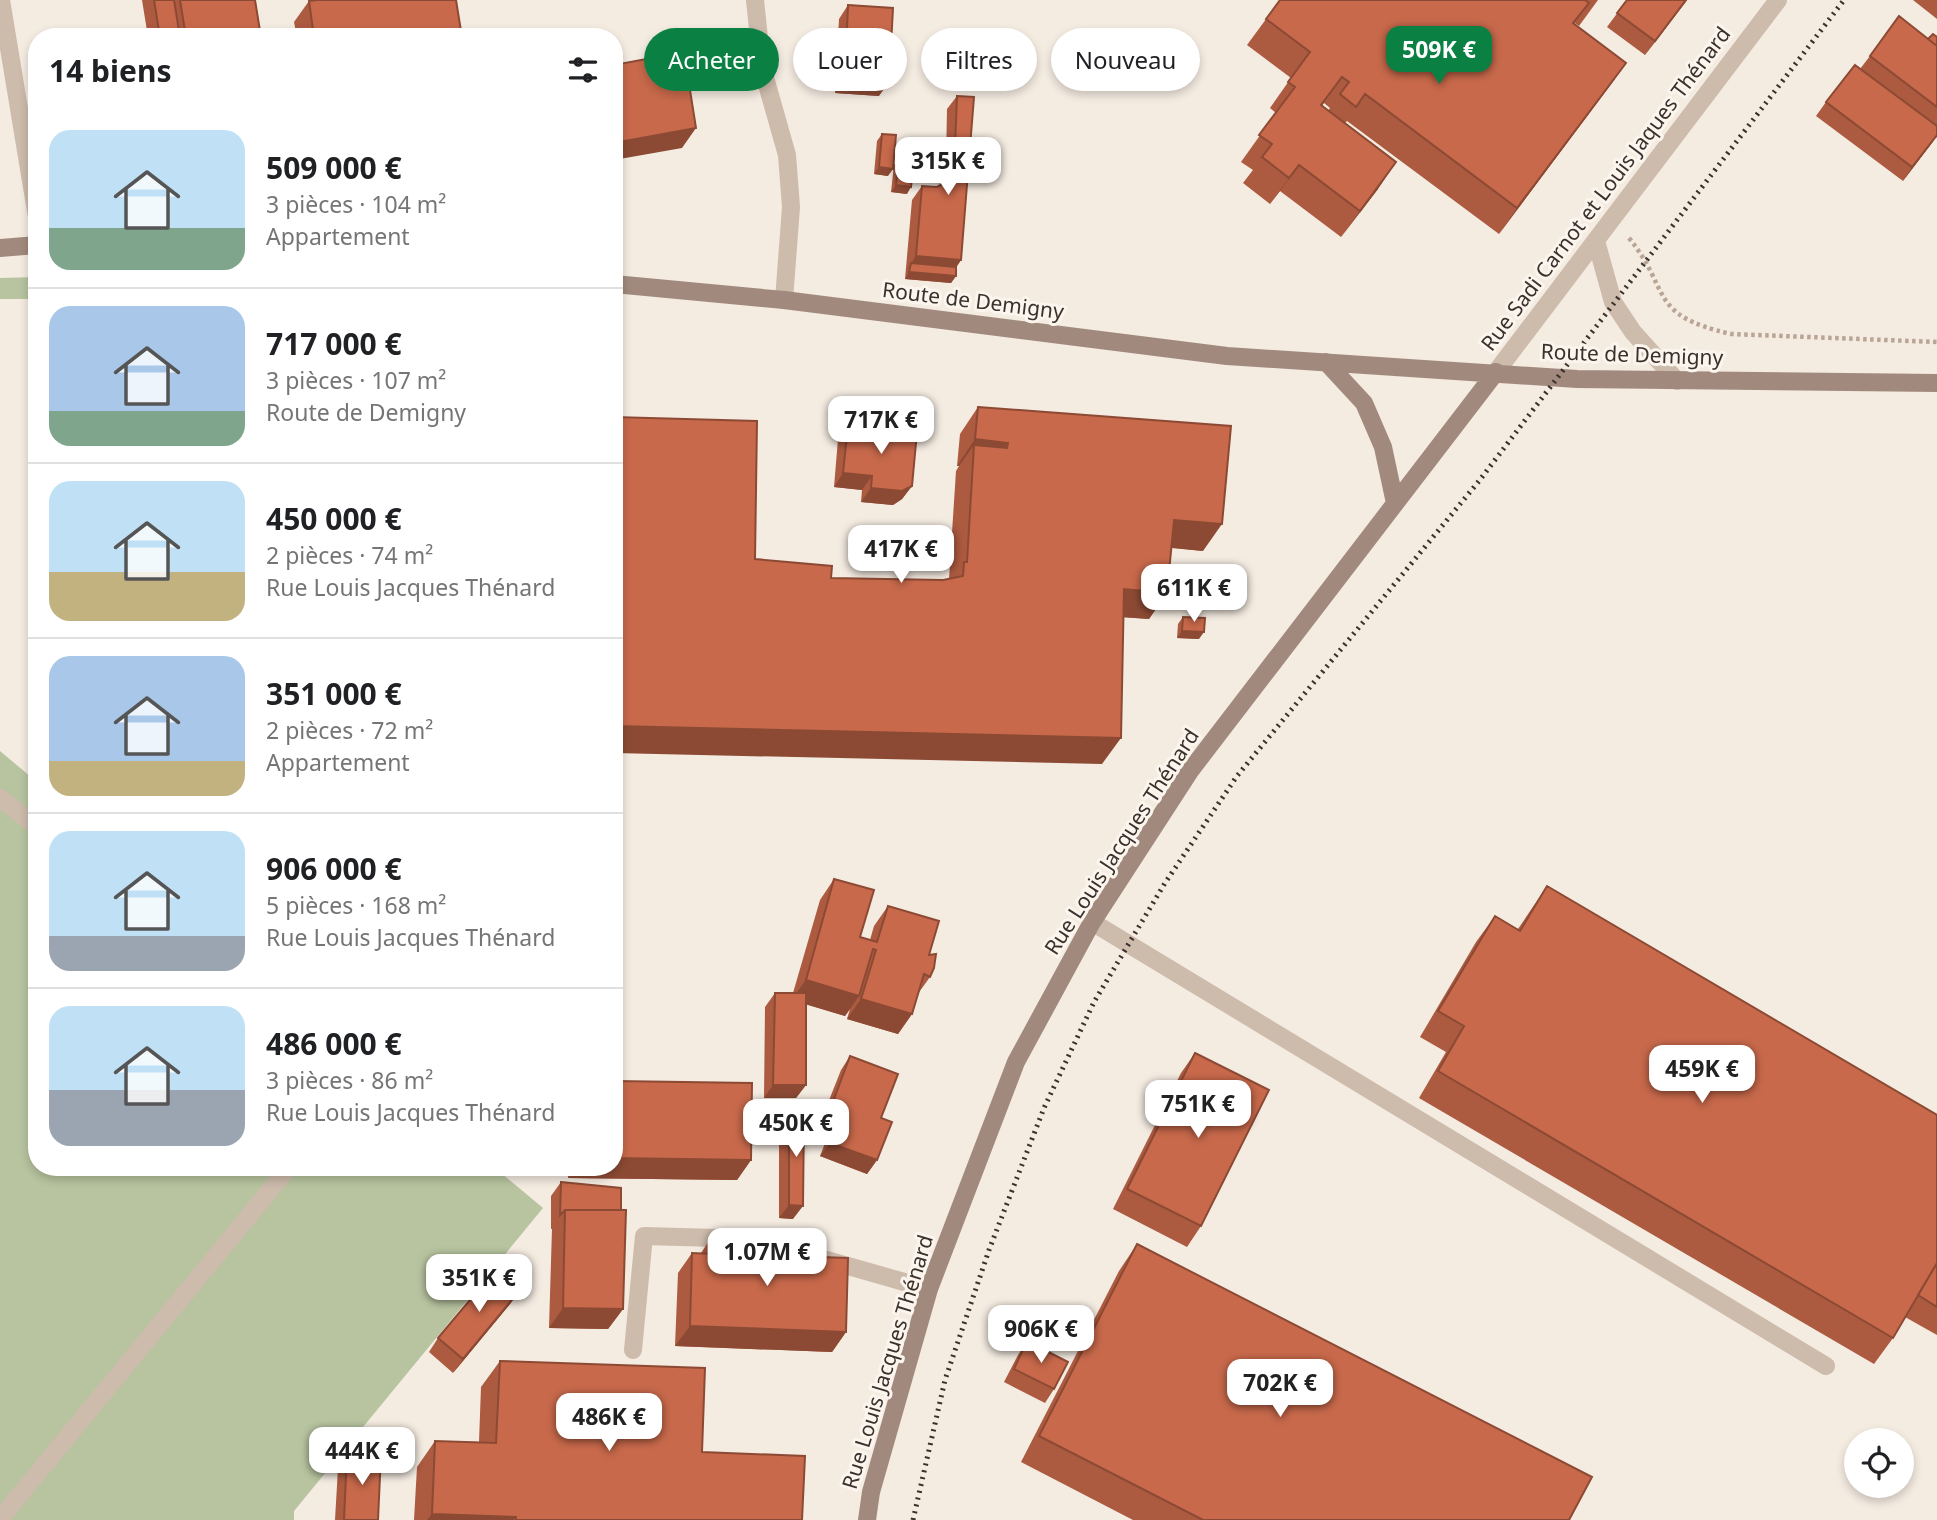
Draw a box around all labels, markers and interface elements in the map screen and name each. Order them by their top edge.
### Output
street label: Rue Sadi Carnot et Louis Jaques Thénard [1474,21,1736,356]
pin: 509K € [1382,27,1496,86]
chip: Acheter [644,28,779,91]
chip: Louer [793,28,907,91]
chip: Filtres [921,28,1037,91]
chip: Nouveau [1051,28,1200,91]
text: 509K € [1402,33,1476,65]
text: 14 biens [49,50,172,91]
icon: filters [564,51,602,89]
pin: 315K € [891,138,1005,197]
text: 315K € [911,144,985,176]
text: 509 000 € [266,147,402,188]
icon: home [105,158,189,242]
text: 3 pièces · 104 m² [266,188,446,220]
text: Appartement [266,220,410,252]
street label: Route de Demigny [881,275,1066,325]
text: 717 000 € [266,323,402,364]
icon: home [105,334,189,418]
street label: Route de Demigny [1540,337,1724,371]
text: 3 pièces · 107 m² [266,364,446,396]
text: Route de Demigny [266,396,466,428]
pin: 717K € [824,396,938,456]
text: 717K € [844,403,918,435]
text: 450 000 € [266,498,402,539]
icon: home [105,509,189,593]
pin: 417K € [844,526,958,585]
text: 417K € [864,532,938,564]
text: 2 pièces · 74 m² [266,539,433,571]
pin: 611K € [1137,564,1251,624]
text: Rue Louis Jacques Thénard [266,571,555,603]
text: 611K € [1157,571,1231,603]
text: 351 000 € [266,673,402,714]
icon: home [105,684,189,768]
text: 2 pièces · 72 m² [266,714,433,746]
street label: Rue Louis Jacques Thénard [1037,723,1205,960]
text: Appartement [266,746,410,778]
text: 906 000 € [266,848,402,889]
icon: home [105,859,189,943]
text: 5 pièces · 168 m² [266,889,446,921]
text: Rue Louis Jacques Thénard [266,921,555,953]
text: 486 000 € [266,1023,402,1064]
icon: home [105,1034,189,1118]
pin: 459K € [1645,1046,1759,1105]
text: 459K € [1665,1052,1739,1084]
text: 3 pièces · 86 m² [266,1064,433,1096]
pin: 751K € [1141,1080,1255,1140]
text: 751K € [1161,1087,1235,1119]
text: Rue Louis Jacques Thénard [266,1096,555,1128]
pin: 450K € [739,1100,853,1159]
text: 450K € [759,1106,833,1138]
pin: 1.07M € [702,1228,832,1288]
street label: Rue Louis Jacques Thénard [835,1231,939,1492]
text: 1.07M € [724,1235,810,1267]
pin: 351K € [422,1254,536,1314]
text: 351K € [442,1261,516,1293]
pin: 906K € [984,1306,1098,1365]
text: 906K € [1004,1312,1078,1344]
pin: 702K € [1223,1360,1337,1419]
text: 702K € [1243,1366,1317,1398]
pin: 486K € [552,1394,666,1453]
text: 486K € [572,1400,646,1432]
pin: 444K € [305,1428,419,1487]
map controls [1844,1428,1914,1498]
button: locate [1844,1428,1914,1498]
text: 444K € [325,1434,399,1466]

